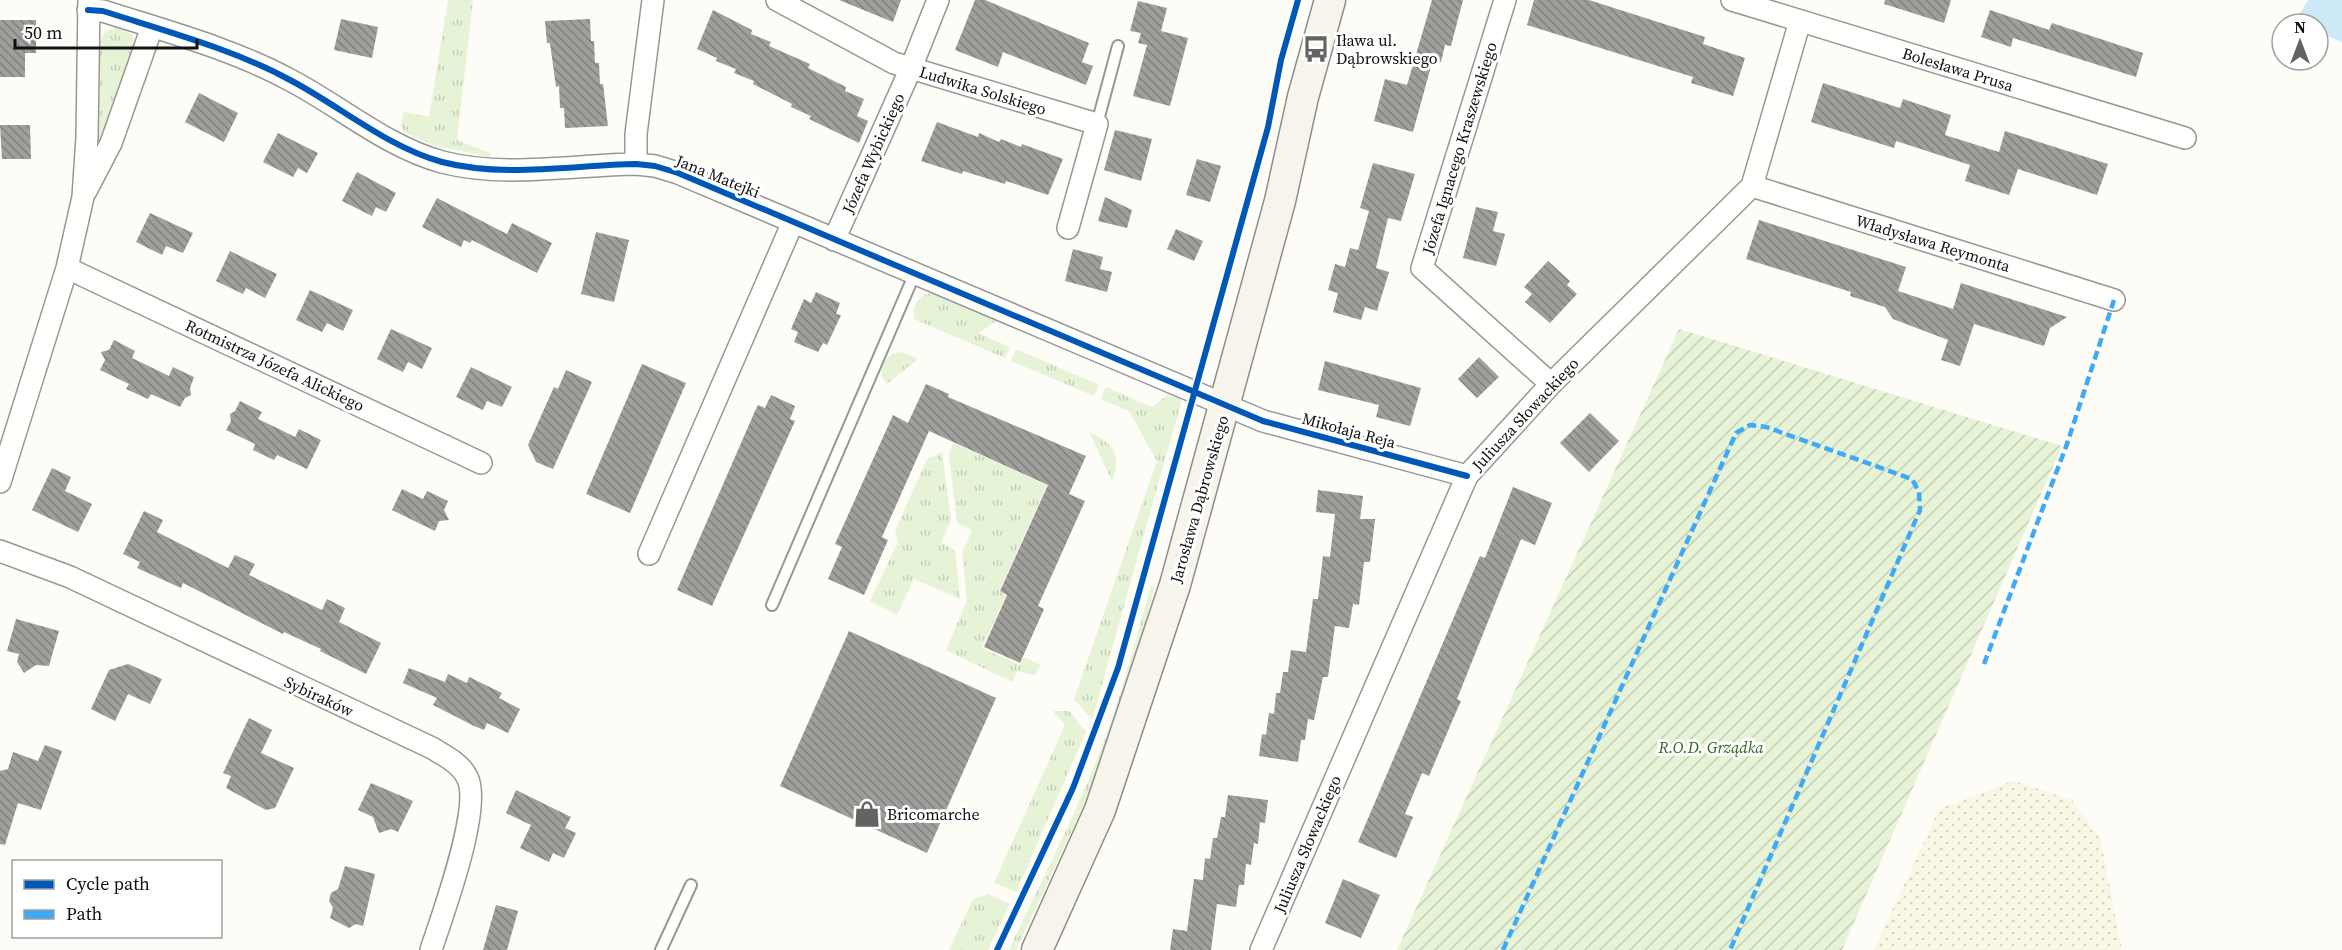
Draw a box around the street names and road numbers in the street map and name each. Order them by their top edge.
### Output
street label: Józefa Ignacego Kraszewskiego [1416,39,1502,258]
street label: Bolesława Prusa [1900,42,2017,97]
street label: Ludwika Solskiego [917,60,1049,120]
street label: Józefa Wybickiego [836,89,910,218]
street label: Jana Matejki [672,149,763,203]
street label: Władysława Reymonta [1853,209,2014,277]
street label: Rotmistrza Józefa Alickiego [182,314,368,416]
street label: Juliusza Słowackiego [1466,352,1584,476]
street label: Mikołaja Reja [1300,407,1399,453]
street label: Jarosława Dąbrowskiego [1164,412,1234,586]
street label: Sybiraków [281,670,358,722]
street label: Juliusza Słowackiego [1268,772,1346,917]

